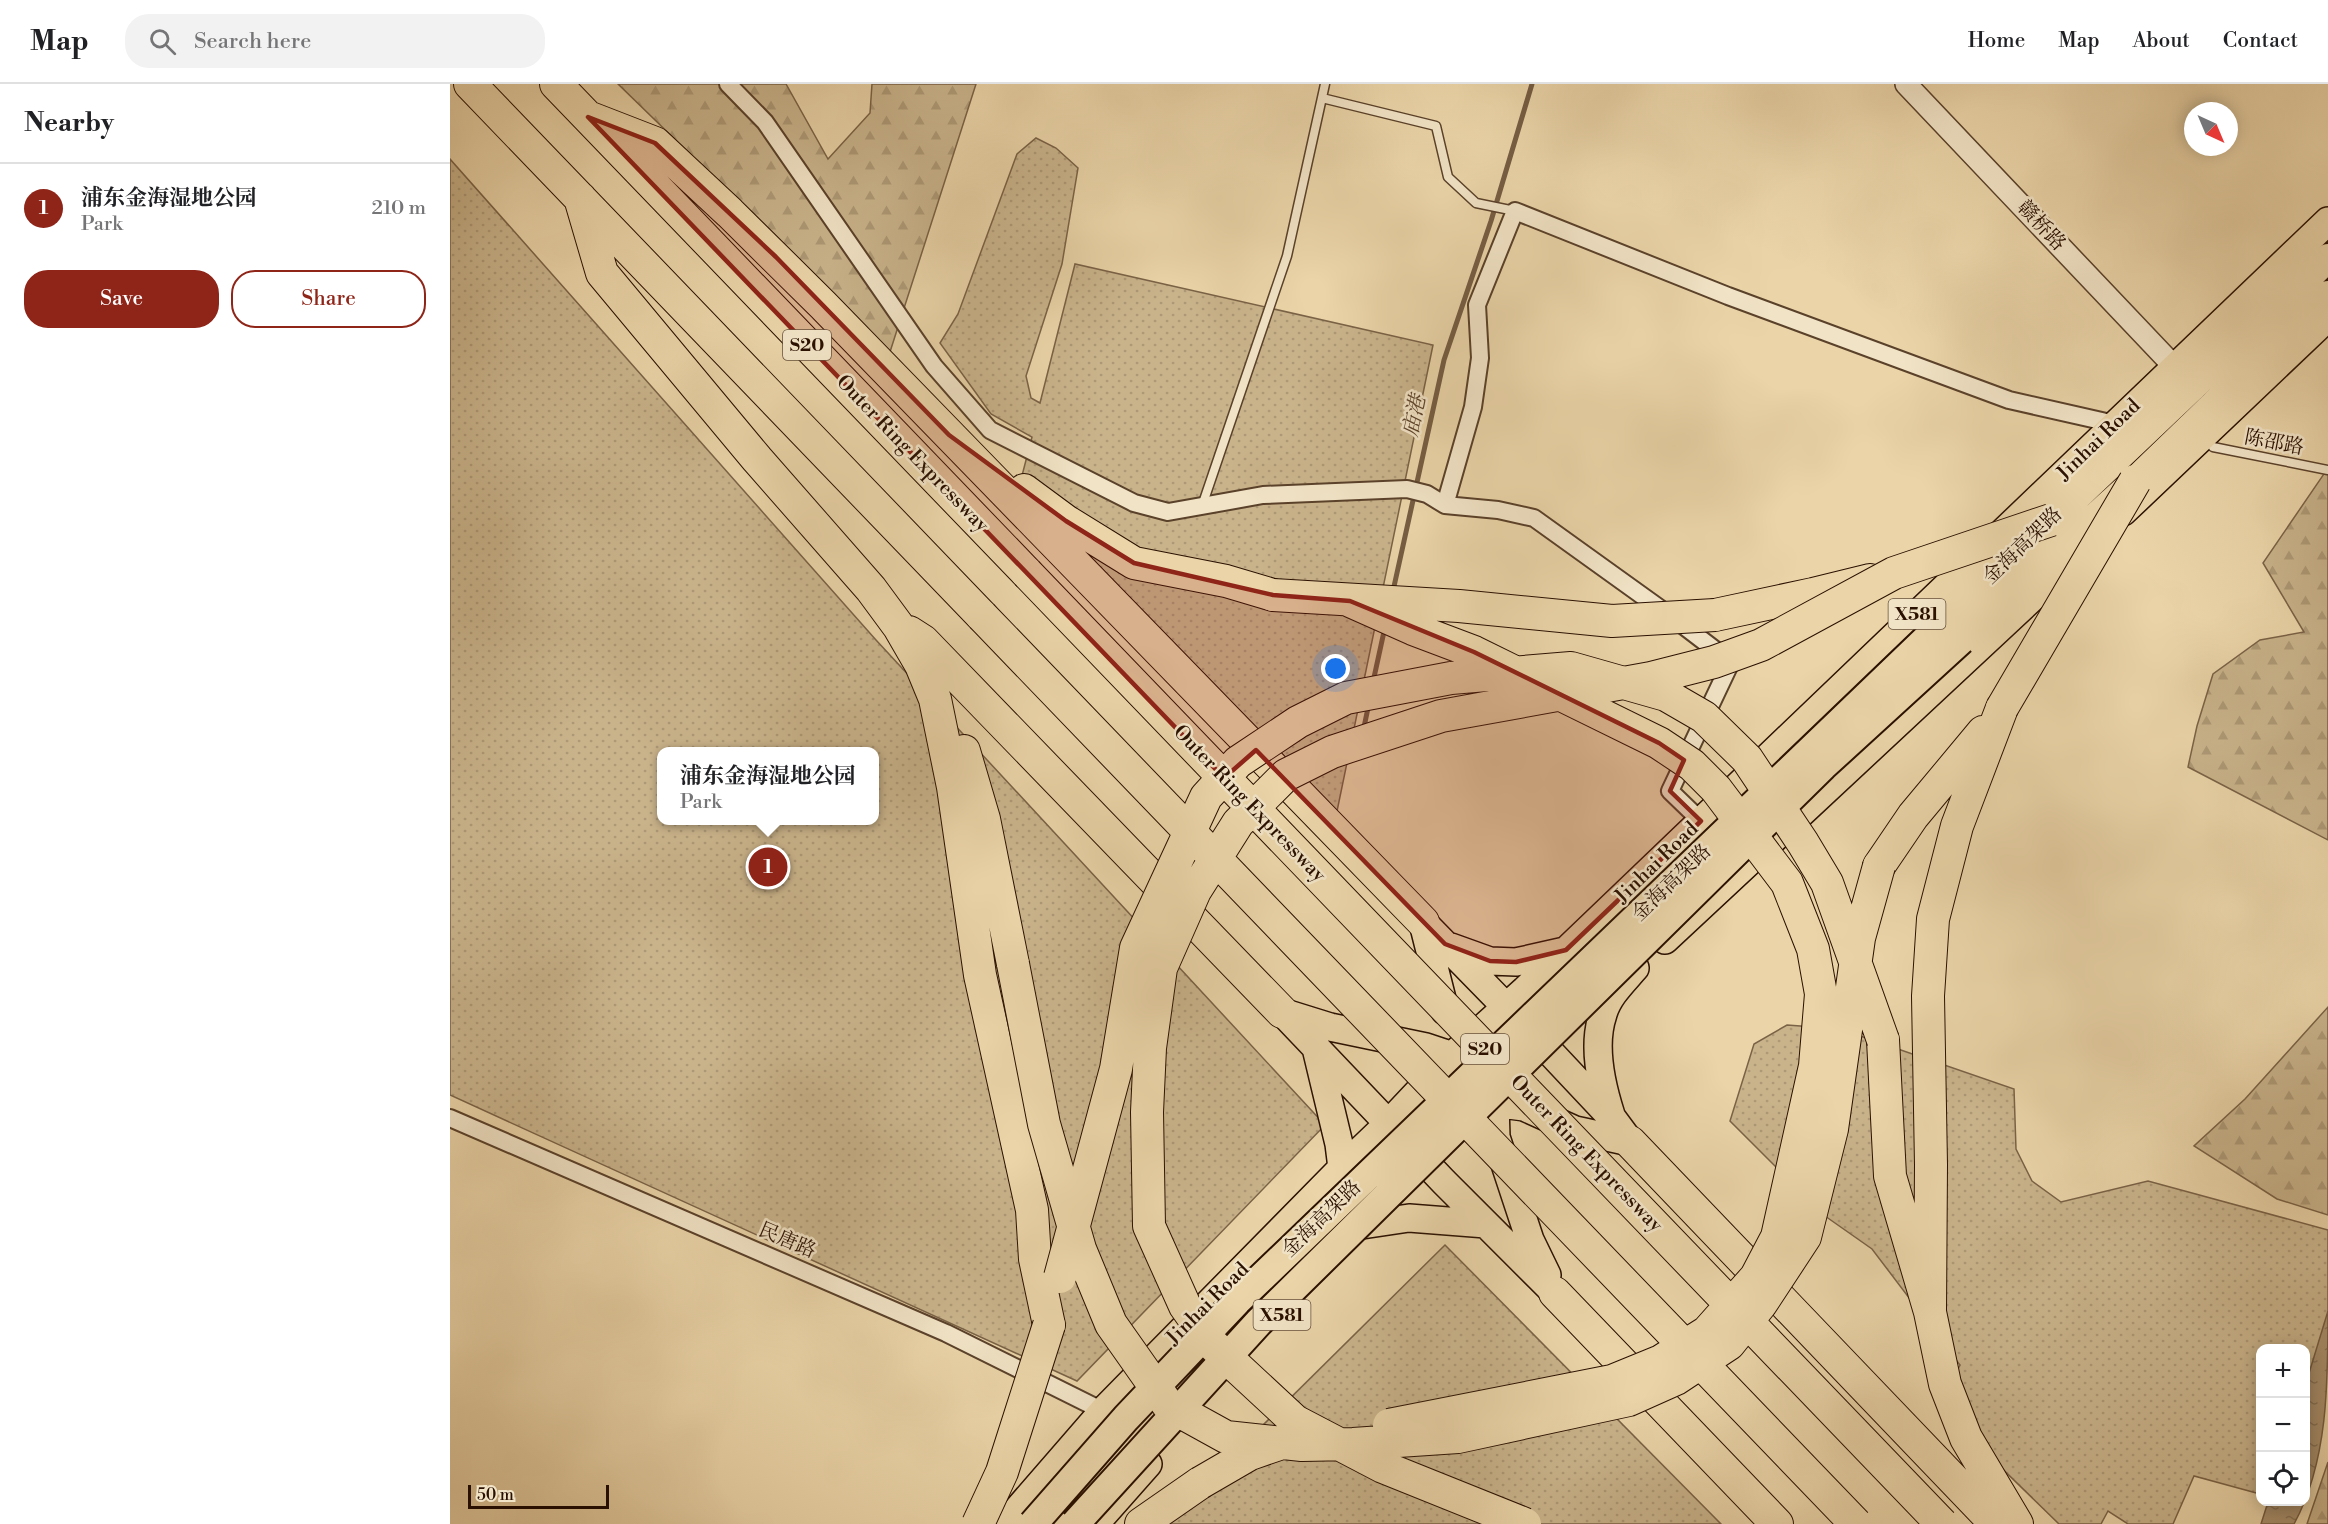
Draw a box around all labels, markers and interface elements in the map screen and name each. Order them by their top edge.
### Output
search box [125,14,545,68]
text: Map [30,24,89,59]
icon: search [146,25,179,58]
text: Search here [194,28,311,55]
text: Home [1968,28,2025,54]
text: Map [2058,28,2100,54]
text: About [2133,28,2190,54]
text: Contact [2223,28,2298,54]
north arrow [2184,102,2238,156]
text: Nearby [24,107,114,139]
text: 浦东金海湿地公园 [81,185,257,212]
text: 1 [39,196,48,221]
text: 210 m [371,196,426,221]
street label: 赣桥路 [2011,196,2071,256]
text: Park [81,212,123,237]
button: Save [24,270,219,328]
button: Share [231,270,426,328]
road number: S20 [783,330,831,360]
street label: Outer Ring Expressway [830,370,994,538]
water label: 庙港 [1398,390,1433,439]
street label: Jinhai Road [2051,393,2147,487]
street label: 陈邵路 [2242,425,2306,461]
street label: 金海高架路 [1978,502,2068,590]
road number: X581 [1888,599,1946,629]
your location [1321,654,1350,683]
street label: Outer Ring Expressway [1167,720,1331,888]
popup [657,747,879,825]
text: 浦东金海湿地公园 [680,763,856,790]
text: Park [680,790,722,815]
street label: Jinhai Road [1609,816,1705,910]
street label: 金海高架路 [1627,839,1717,927]
pin: 1 [748,844,788,890]
road number: S20 [1461,1034,1509,1064]
street label: Outer Ring Expressway [1504,1070,1668,1238]
street label: 金海高架路 [1277,1175,1367,1263]
street label: 民唐路 [755,1218,819,1264]
street label: Jinhai Road [1161,1257,1255,1351]
road number: X581 [1254,1300,1310,1330]
map controls [2256,1344,2310,1506]
button: + [2256,1344,2310,1398]
button: − [2256,1398,2310,1452]
button: locate [2256,1452,2310,1506]
scale bar [468,1482,609,1510]
text: 50 m [477,1485,514,1505]

